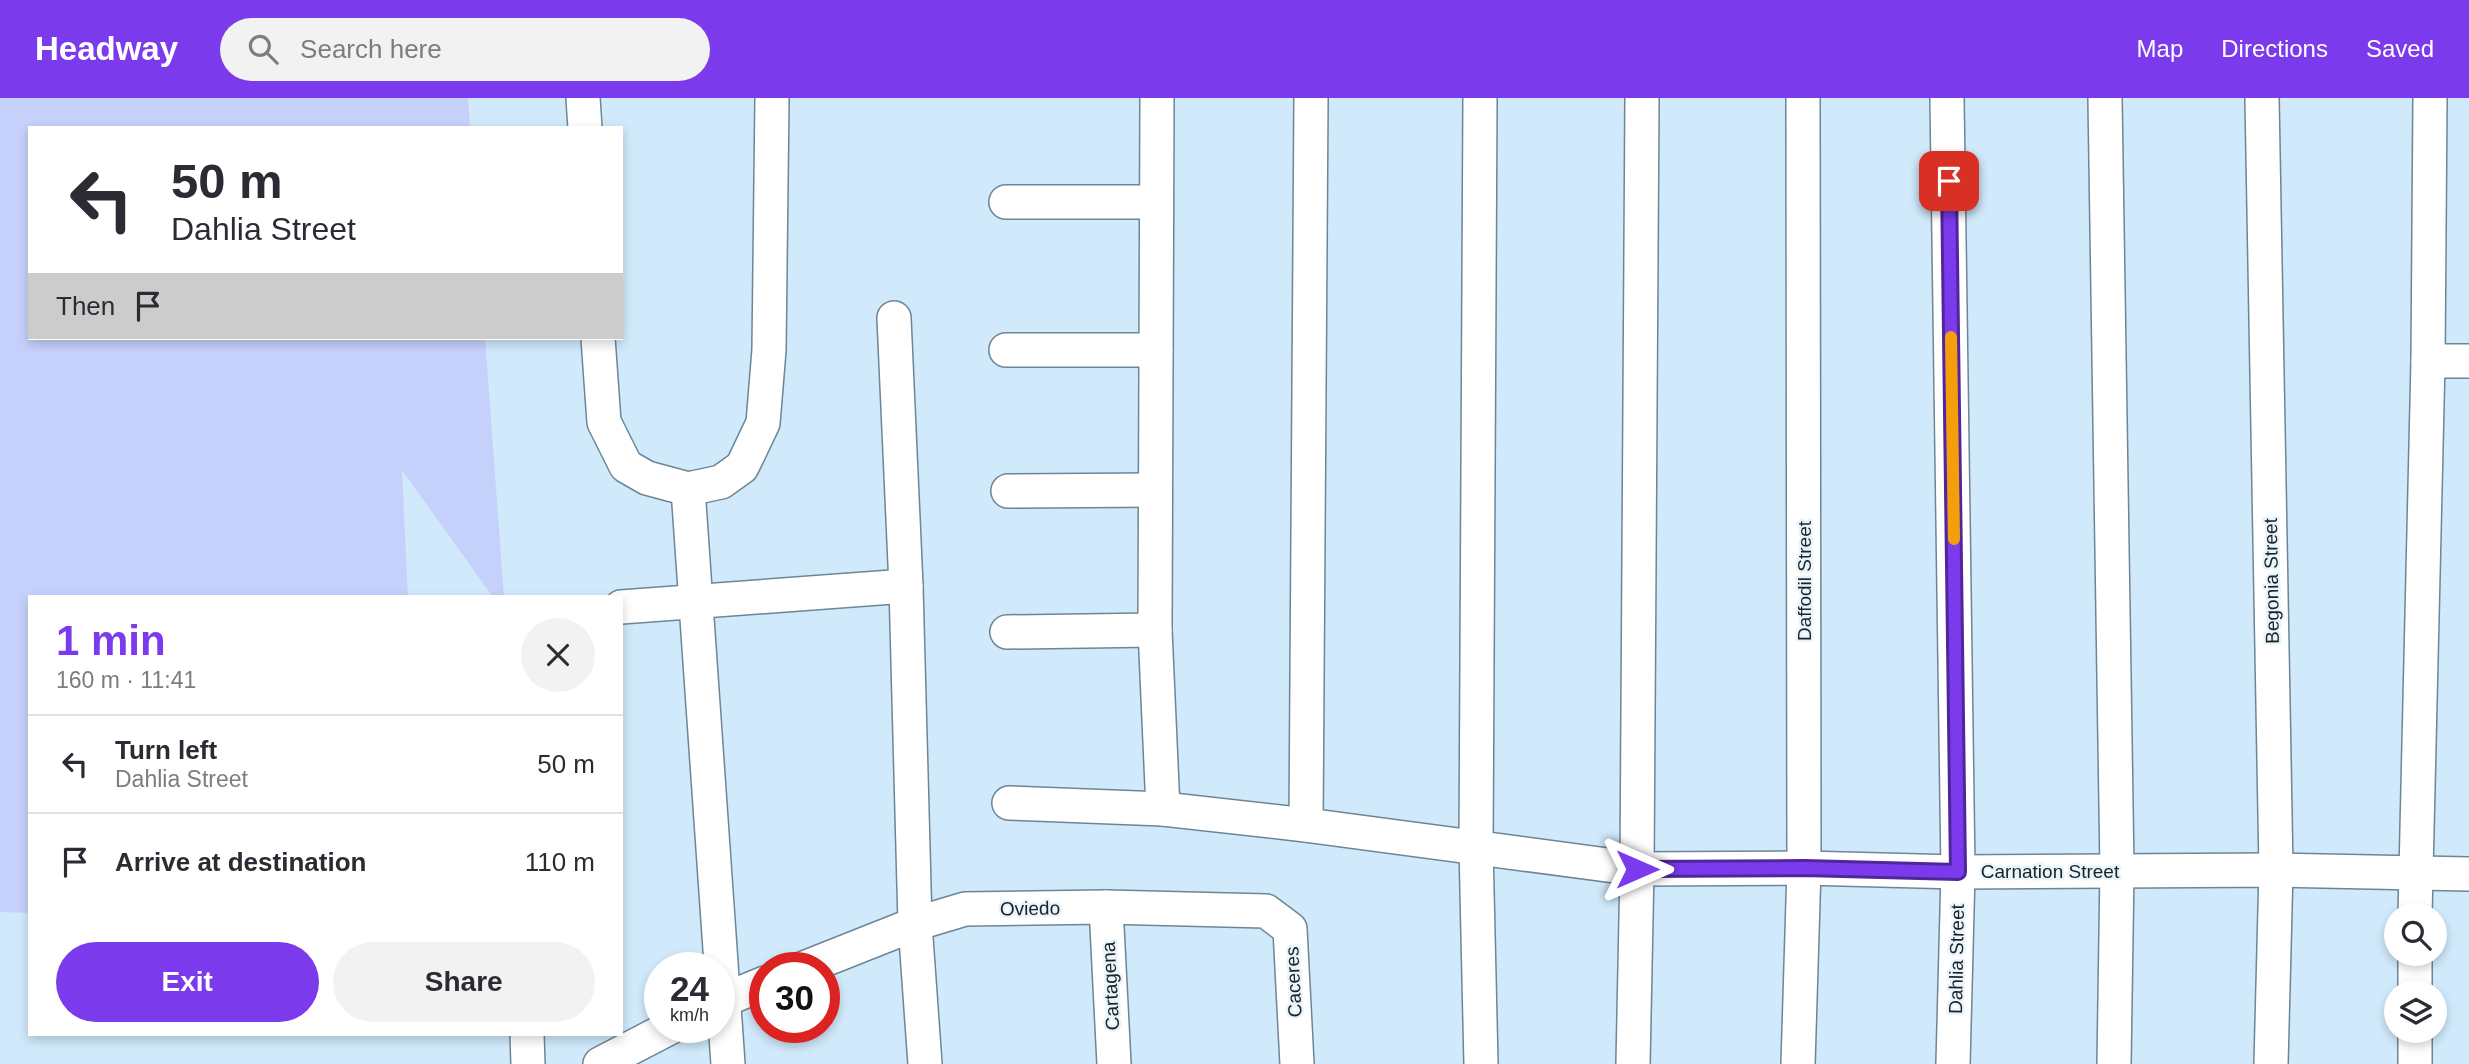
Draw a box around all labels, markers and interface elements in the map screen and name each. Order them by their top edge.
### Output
search box [220,18,710,81]
text: Headway [35,30,178,67]
icon: search [244,30,282,68]
text: Search here [300,34,442,64]
text: Map [2137,35,2183,62]
text: Directions [2221,35,2328,62]
text: Saved [2366,35,2434,62]
pin [1919,151,1979,211]
icon: left [56,154,147,245]
text: 50 m [171,154,283,208]
icon: arrive [1930,162,1968,200]
text: Dahlia Street [171,211,356,247]
icon: arrive [129,287,167,325]
text: Then [56,291,115,321]
street label: Begonia Street [2260,517,2283,644]
street label: Daffodil Street [1794,520,1815,641]
text: 1 min [56,617,166,664]
button: close [521,618,595,692]
text: 160 m · 11:41 [56,667,196,693]
text: Turn left [115,735,217,765]
icon: left [56,745,94,783]
text: 50 m [537,749,595,779]
text: Dahlia Street [115,766,248,792]
position arrow [1600,832,1674,906]
icon: arrive [56,843,94,881]
text: Arrive at destination [115,847,366,877]
text: 110 m [525,847,595,877]
street label: Carnation Street [1981,861,2120,882]
street label: Oviedo [1000,897,1060,920]
street label: Dahlia Street [1945,903,1968,1014]
map controls [2384,903,2447,1043]
button: search [2384,903,2447,966]
street label: Cartagena [1098,941,1123,1031]
button: Exit [56,942,319,1022]
button: Share [333,942,595,1022]
street label: Caceres [1281,946,1306,1018]
speed limit sign: 30 [749,952,840,1043]
text: 24 [670,969,709,1008]
button: layers [2384,980,2447,1043]
text: km/h [670,1005,709,1025]

